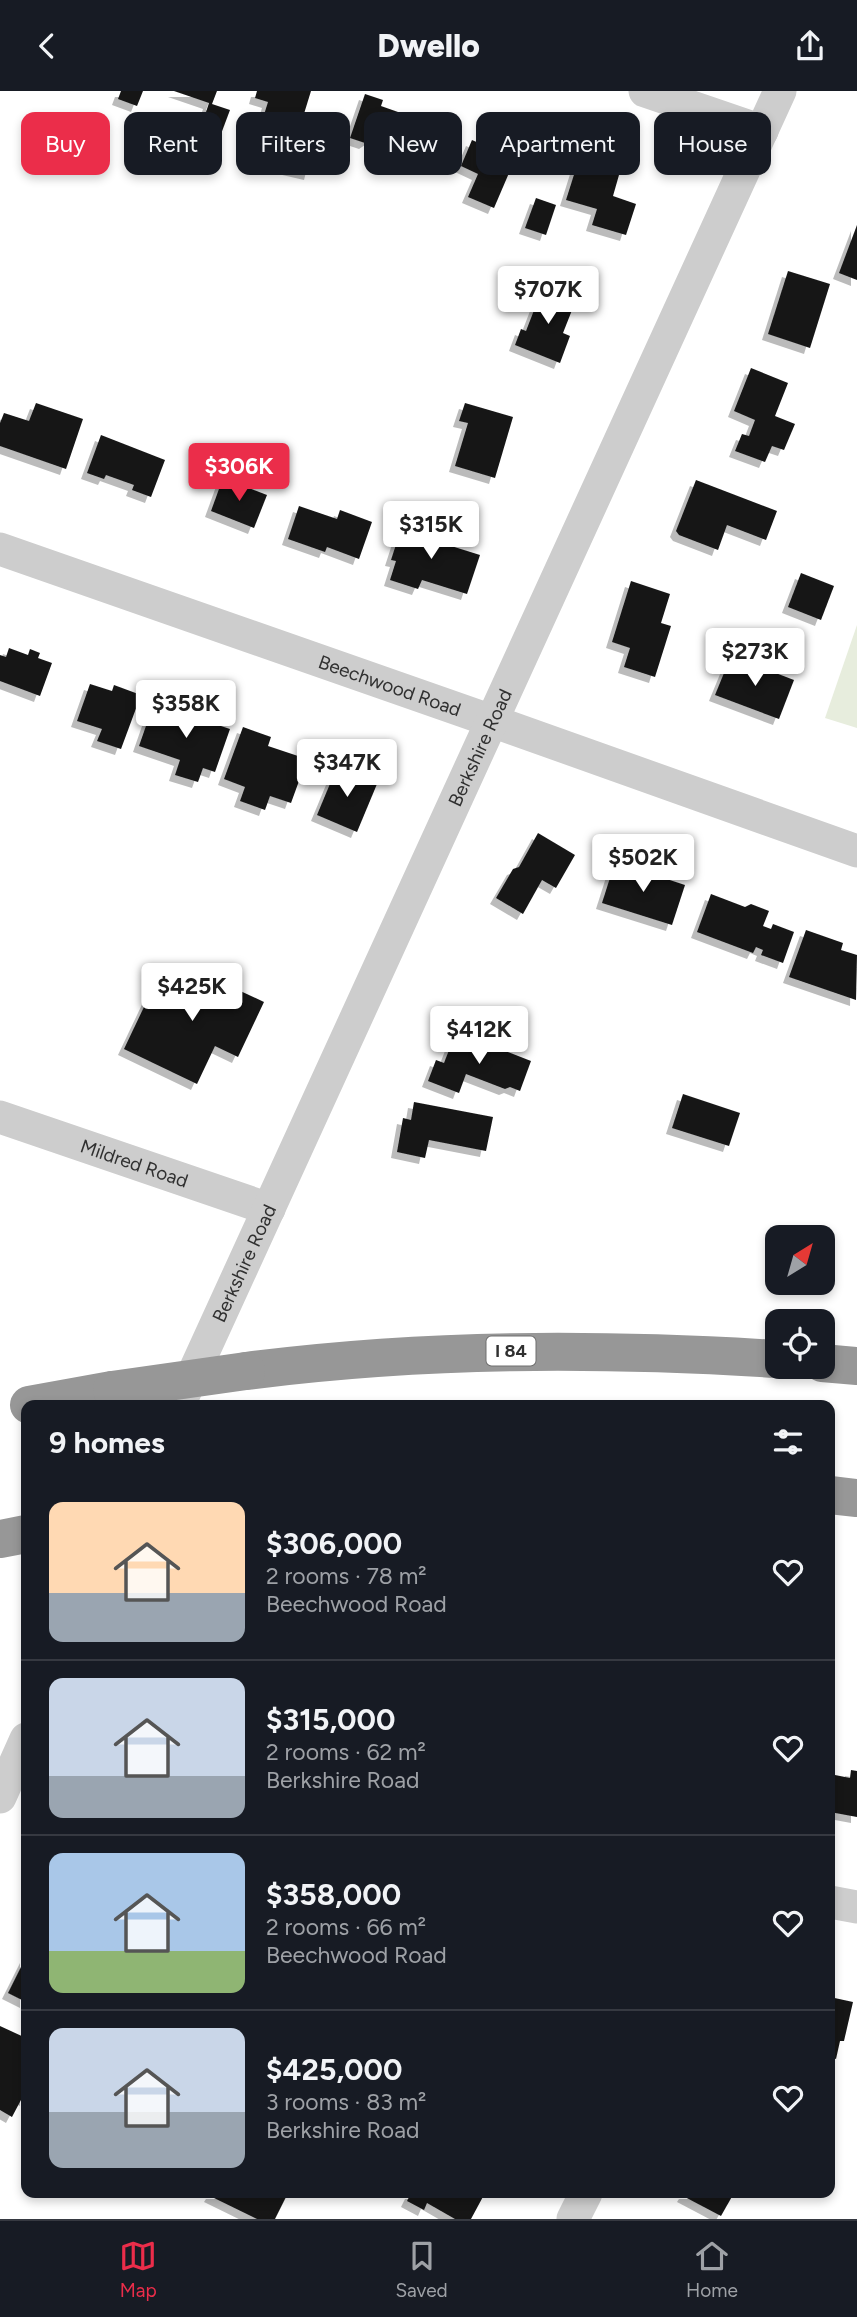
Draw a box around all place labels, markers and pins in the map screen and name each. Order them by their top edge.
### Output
pin: $707K [499,267,597,326]
pin: $306K [190,443,288,503]
pin: $315K [382,501,480,561]
pin: $273K [706,629,804,688]
pin: $358K [137,681,235,740]
pin: $347K [298,739,396,799]
pin: $502K [594,835,692,894]
pin: $425K [143,963,241,1023]
pin: $412K [430,1007,528,1066]

